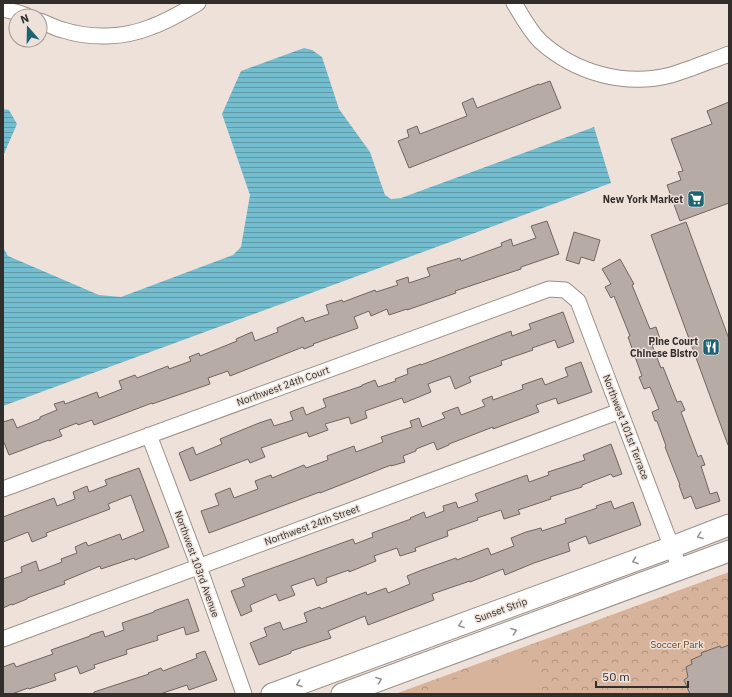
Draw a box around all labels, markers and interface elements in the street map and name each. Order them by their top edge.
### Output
north arrow [8,8,48,48]
text: N [18,11,31,27]
supermarket icon: New York Market [686,189,706,209]
place label: New York Market [603,193,683,206]
place label: Pine Court Chinese Bistro [630,335,698,360]
restaurant icon: Pine Court Chinese Bistro [701,337,721,357]
street label: Northwest 24th Court [235,363,332,409]
street label: Northwest 101st Terrace [600,373,652,482]
street label: Northwest 24th Street [263,502,362,548]
street label: Northwest 103rd Avenue [172,509,223,620]
one-way arrow [697,532,704,540]
one-way arrow [632,556,639,564]
street label: Sunset Strip [473,594,529,625]
one-way arrow [457,620,464,628]
one-way arrow [510,627,517,635]
park label: Soccer Park [650,638,704,651]
scale bar [596,663,688,689]
text: 50 m [602,669,630,684]
one-way arrow [375,677,382,685]
one-way arrow [296,679,303,688]

